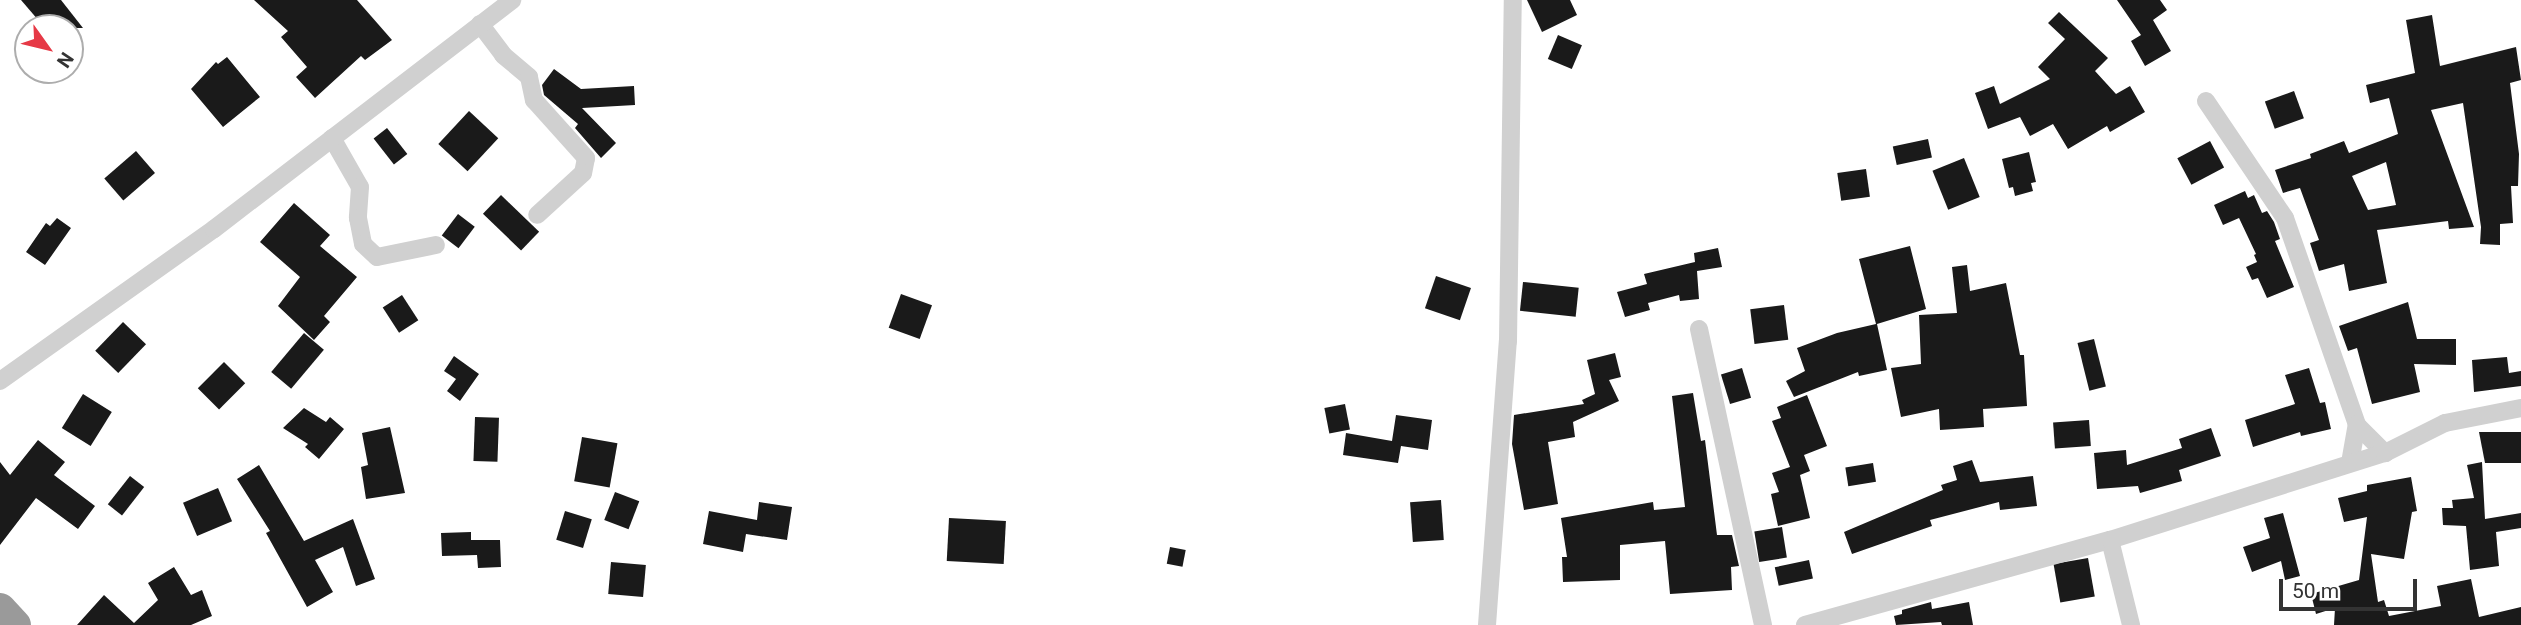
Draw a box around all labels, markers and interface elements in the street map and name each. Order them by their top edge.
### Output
north arrow [14,14,84,84]
text: N [52,48,78,72]
scale bar [2283,566,2421,610]
text: 50 m [2292,579,2339,603]

